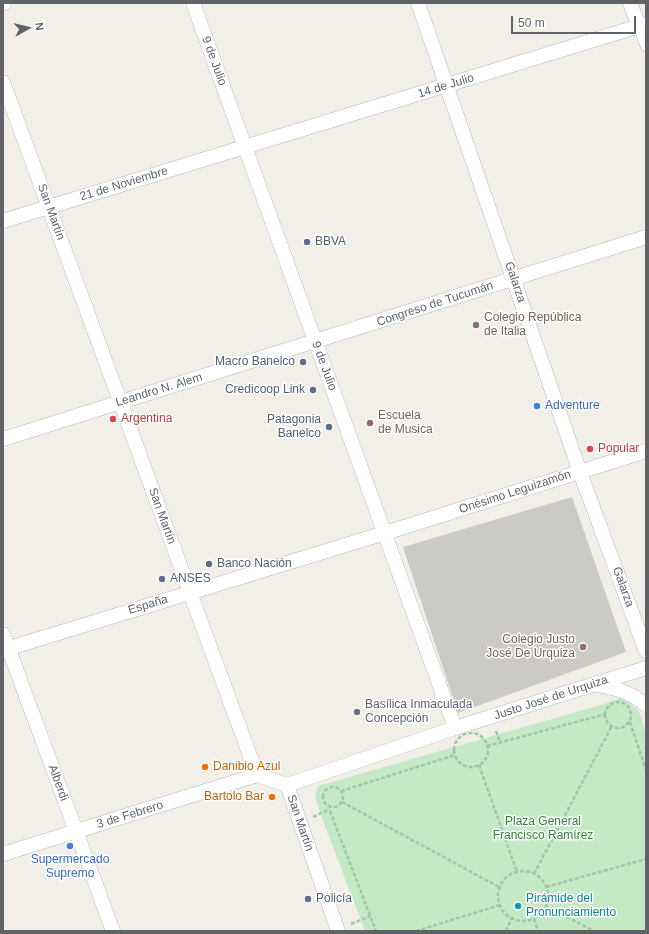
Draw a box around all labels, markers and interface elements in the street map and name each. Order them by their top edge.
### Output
north arrow [8,8,48,48]
scale bar [513,8,638,34]
text: 50 m [518,16,545,30]
text: N [33,22,46,31]
street label: 9 de Julio [198,34,230,88]
street label: 14 de Julio [416,71,476,101]
street label: 21 de Noviembre [78,164,170,204]
street label: San Martín [34,182,68,242]
place label: BBVA [315,235,346,249]
marker: BBVA [302,237,312,247]
street label: Galarza [501,260,529,304]
street label: Congreso de Tucumán [375,278,495,330]
place label: Colegio República de Italia [484,311,581,339]
marker: Colegio República de Italia [471,320,481,330]
street label: 9 de Julio [308,339,340,393]
place label: Macro Banelco [215,355,295,369]
marker: Macro Banelco [298,357,308,367]
street label: Leandro N. Alem [114,370,204,410]
place label: Credicoop Link [225,383,305,397]
marker: Credicoop Link [308,385,318,395]
place label: Adventure [545,399,600,413]
marker: Adventure [532,401,542,411]
place label: Escuela de Musica [378,409,433,437]
place label: Argentina [121,412,172,426]
place label: Patagonia Banelco [267,413,321,441]
marker: Argentina [108,414,118,424]
marker: Escuela de Musica [365,418,375,428]
marker: Patagonia Banelco [324,422,334,432]
place label: Popular [598,442,639,456]
marker: Popular [585,444,595,454]
street label: Onésimo Leguizamón [457,467,573,517]
street label: San Martín [145,486,179,546]
place label: Banco Nación [217,557,292,571]
marker: Banco Nación [204,559,214,569]
street label: Galarza [609,565,637,609]
place label: ANSES [170,572,211,586]
marker: ANSES [157,574,167,584]
street label: España [126,592,170,618]
place label: Colegio Justo José De Urquiza [486,633,575,661]
marker: Colegio Justo José De Urquiza [578,642,588,652]
street label: Justo José de Urquiza [492,673,610,723]
place label: Basílica Inmaculada Concepción [365,698,472,726]
marker: Basílica Inmaculada Concepción [352,707,362,717]
place label: Danibio Azul [213,760,280,774]
marker: Danibio Azul [200,762,210,772]
street label: Alberdi [45,763,71,803]
place label: Bartolo Bar [204,790,264,804]
marker: Bartolo Bar [267,792,277,802]
street label: San Martín [284,793,316,853]
street label: 3 de Febrero [95,798,165,832]
park label: Plaza General Francisco Ramírez [493,815,593,843]
marker: Supermercado Supremo [65,841,75,851]
place label: Supermercado Supremo [31,853,109,881]
place label: Policía [316,892,352,906]
place label: Pirámide del Pronunciamiento [526,892,616,920]
marker: Policía [303,894,313,904]
marker: Pirámide del Pronunciamiento [513,901,523,911]

